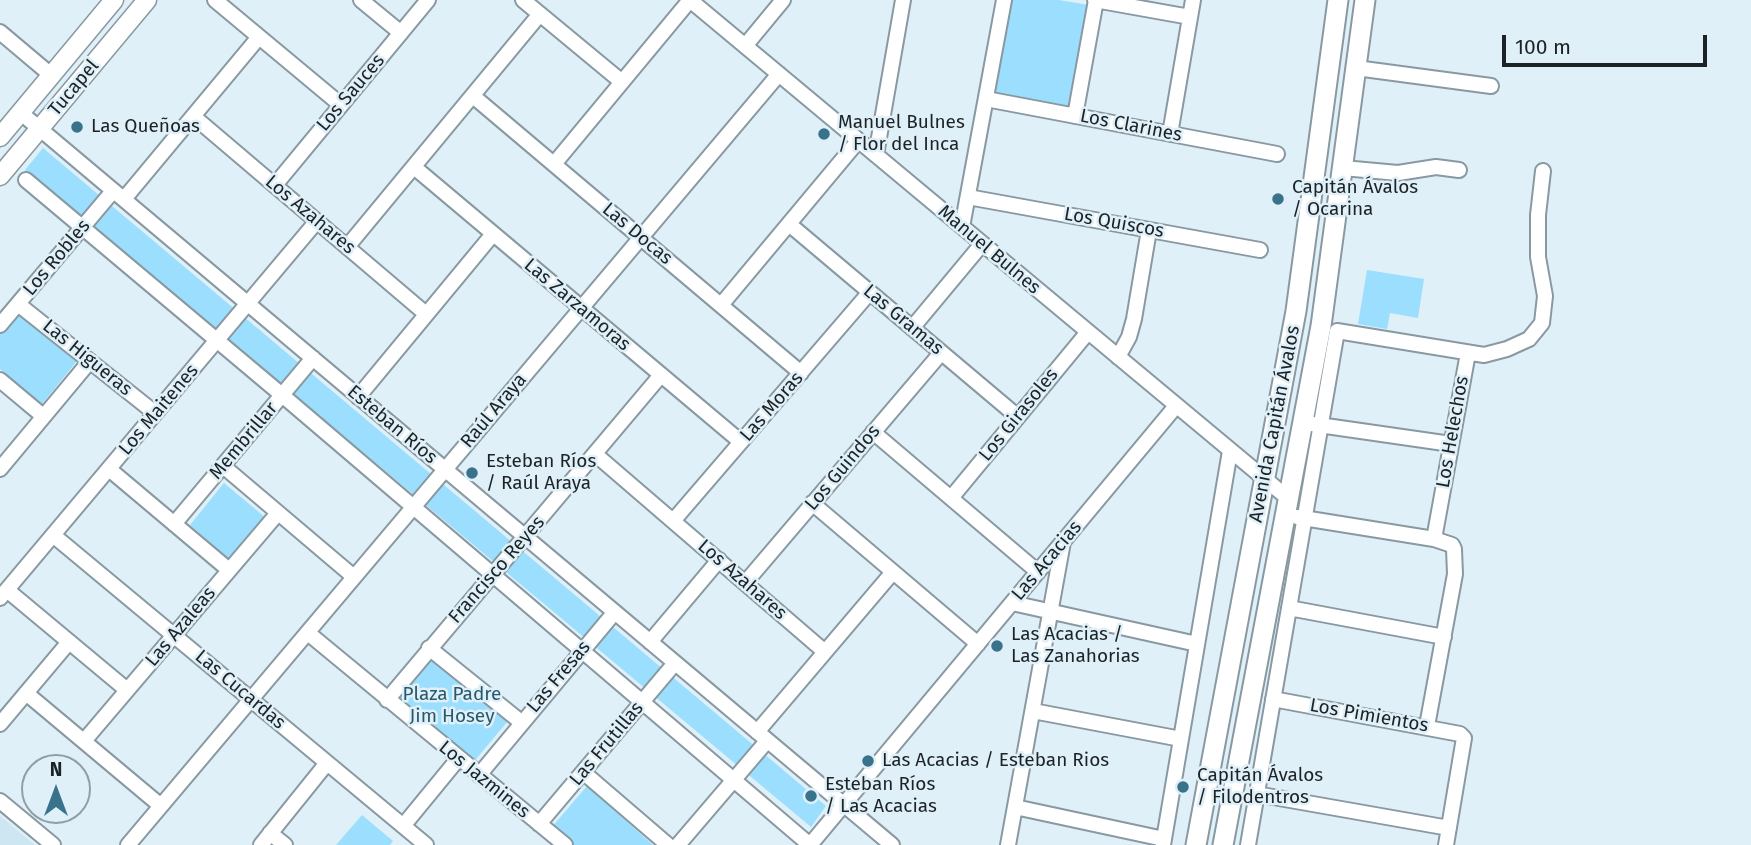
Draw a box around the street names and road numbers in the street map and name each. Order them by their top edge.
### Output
street label: Los Sauces [312,50,390,136]
street label: Tucapel [44,55,104,121]
street label: Los Clarines [1078,105,1184,147]
street label: Los Azahares [260,171,360,259]
street label: Las Docas [597,198,677,270]
street label: Manuel Bulnes [933,201,1045,299]
street label: Los Quiscos [1062,203,1166,243]
street label: Los Robles [19,215,95,301]
street label: Las Zarzamoras [519,254,635,356]
street label: Las Gramas [858,280,948,360]
street label: Las Higueras [38,315,136,401]
street label: Avenida Capitán Ávalos [1245,324,1305,524]
street label: Los Maitenes [114,360,204,460]
street label: Los Girasoles [975,364,1063,466]
street label: Las Moras [736,367,808,447]
street label: Raúl Araya [456,369,532,453]
street label: Los Helechos [1432,374,1474,490]
street label: Esteban Ríos [342,381,442,469]
street label: Membrillar [205,398,283,484]
street label: Los Guindos [801,421,885,515]
street label: Francisco Reyes [444,512,550,628]
street label: Las Acacias [1007,517,1087,605]
street label: Los Azahares [693,535,791,625]
street label: Las Azaleas [141,583,221,671]
street label: Las Fresas [522,636,596,718]
street label: Las Cucardas [190,646,290,734]
street label: Los Pimientos [1308,694,1430,738]
street label: Las Frutillas [565,697,649,791]
street label: Los Jazmines [434,736,534,824]

